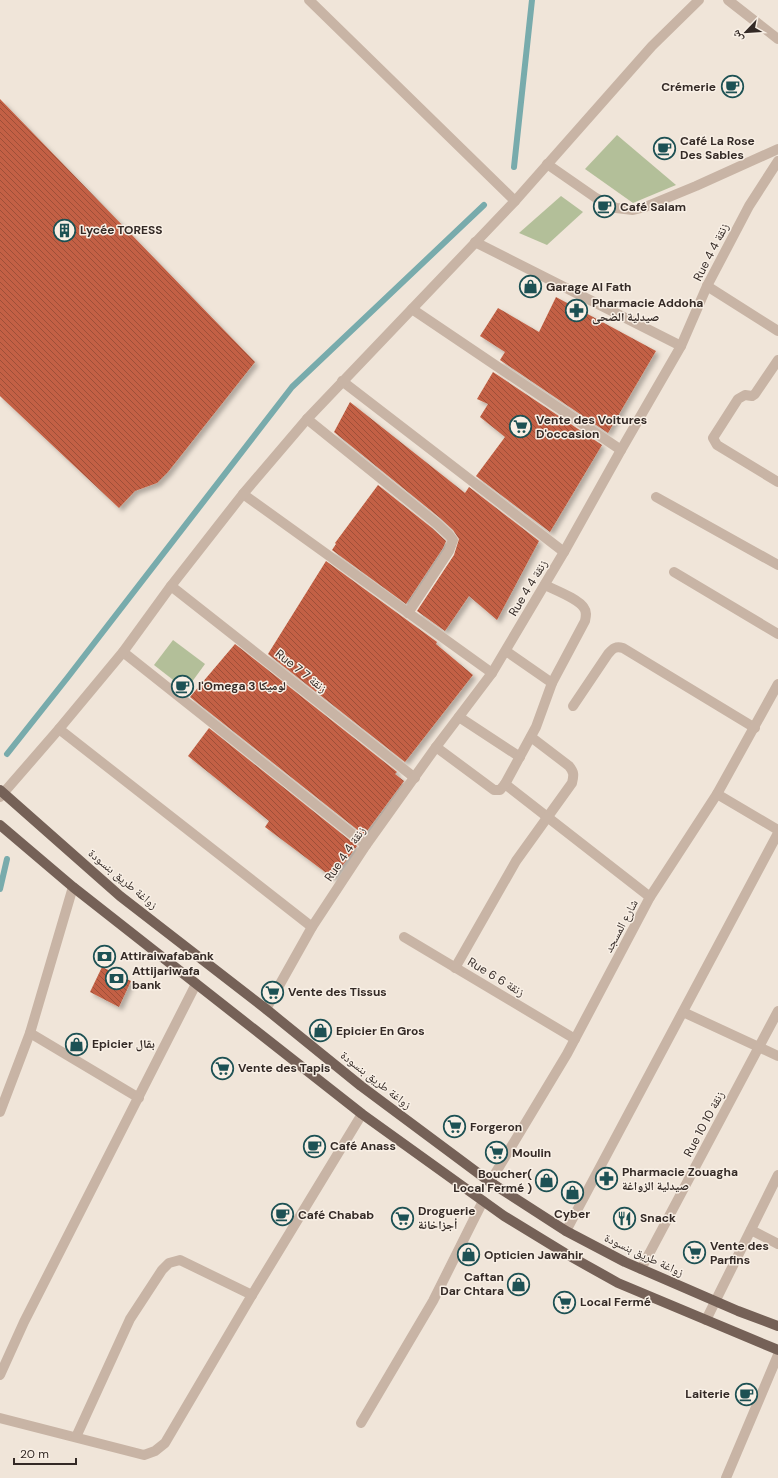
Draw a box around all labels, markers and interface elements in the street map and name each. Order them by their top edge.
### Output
north arrow [726,12,766,52]
text: ش [728,27,747,44]
cafe icon: Crémerie [719,74,745,100]
place label: Crémerie [661,79,716,95]
place label: Café La Rose Des Sables [680,133,755,163]
cafe icon: Café La Rose Des Sables [652,135,678,161]
cafe icon: Café Salam [592,194,618,220]
place label: Café Salam [620,199,686,215]
building icon: Lycée TORESS [51,217,77,243]
street label: Rue 4 زنقة 4 [690,220,733,284]
place label: Lycée TORESS [80,222,163,238]
shop icon: Garage Al Fath [517,274,543,300]
place label: Garage Al Fath [546,279,632,295]
place label: Pharmacie Addoha صيدلية الضحى [592,295,703,325]
pharmacy icon: Pharmacie Addoha صيدلية الضحى [563,297,589,323]
place label: Vente des Voitures D'occasion [536,412,647,442]
supermarket icon: Vente des Voitures D'occasion [508,414,534,440]
street label: Rue 4 زنقة 4 [505,557,551,619]
street label: Rue 7 زنقة 7 [272,646,330,696]
cafe icon: l'Omega 3 لوميكا [170,673,196,699]
place label: l'Omega 3 لوميكا [198,678,286,694]
street label: Rue 4 زنقة 4 [321,823,369,885]
street label: زواغة طريق بنسودة [85,845,161,913]
street label: شارع المسجد [600,897,642,955]
bank icon: Attiraiwafabank [92,943,118,969]
place label: Attiraiwafabank [120,948,214,964]
street label: Rue 6 زنقة 6 [465,954,528,1000]
place label: Attijariwafa bank [132,963,200,993]
bank icon: Attijariwafa bank [103,965,129,991]
supermarket icon: Vente des Tissus [260,979,286,1005]
place label: Vente des Tissus [288,984,387,1000]
shop icon: Epicier En Gros [307,1018,333,1044]
place label: Epicier En Gros [336,1023,425,1039]
shop icon: Epicier بقال [64,1031,90,1057]
place label: Epicier بقال [92,1036,155,1052]
street label: زواغة طريق بنسودة [337,1047,415,1113]
supermarket icon: Vente des Tapis [210,1055,236,1081]
place label: Vente des Tapis [238,1060,330,1076]
street label: Rue 10 زنقة 10 [680,1088,728,1160]
supermarket icon: Forgeron [441,1114,467,1140]
place label: Forgeron [470,1119,522,1135]
cafe icon: Café Anass [301,1133,327,1159]
place label: Café Anass [330,1138,396,1154]
supermarket icon: Moulin [484,1140,510,1166]
place label: Moulin [512,1145,551,1161]
place label: Pharmacie Zouagha صيدلية الزواغة [622,1164,738,1194]
place label: Boucher( Local Fermé ) [453,1166,532,1196]
pharmacy icon: Pharmacie Zouagha صيدلية الزواغة [594,1166,620,1192]
shop icon: Boucher( Local Fermé ) [534,1168,560,1194]
shop icon: Cyber [559,1180,585,1206]
cafe icon: Café Chabab [270,1202,296,1228]
place label: Droguerie أجزاخانة [418,1203,475,1233]
supermarket icon: Droguerie أجزاخانة [389,1205,415,1231]
restaurant icon: Snack [612,1205,638,1231]
place label: Cyber [554,1206,590,1222]
place label: Café Chabab [298,1207,374,1223]
place label: Snack [640,1210,676,1226]
street label: زواغة طريق بنسودة [602,1230,687,1281]
place label: Vente des Parfins [710,1238,769,1268]
supermarket icon: Vente des Parfins [681,1240,707,1266]
shop icon: Opticien Jawahir [455,1242,481,1268]
place label: Opticien Jawahir [484,1247,583,1263]
place label: Caftan Dar Chtara [440,1269,504,1299]
shop icon: Caftan Dar Chtara [506,1271,532,1297]
supermarket icon: Local Fermé [551,1289,577,1315]
place label: Local Fermé [580,1294,651,1310]
cafe icon: Laiterie [733,1381,759,1407]
place label: Laiterie [685,1386,730,1402]
scale bar [14,1440,76,1466]
text: 20 m [20,1446,49,1462]

